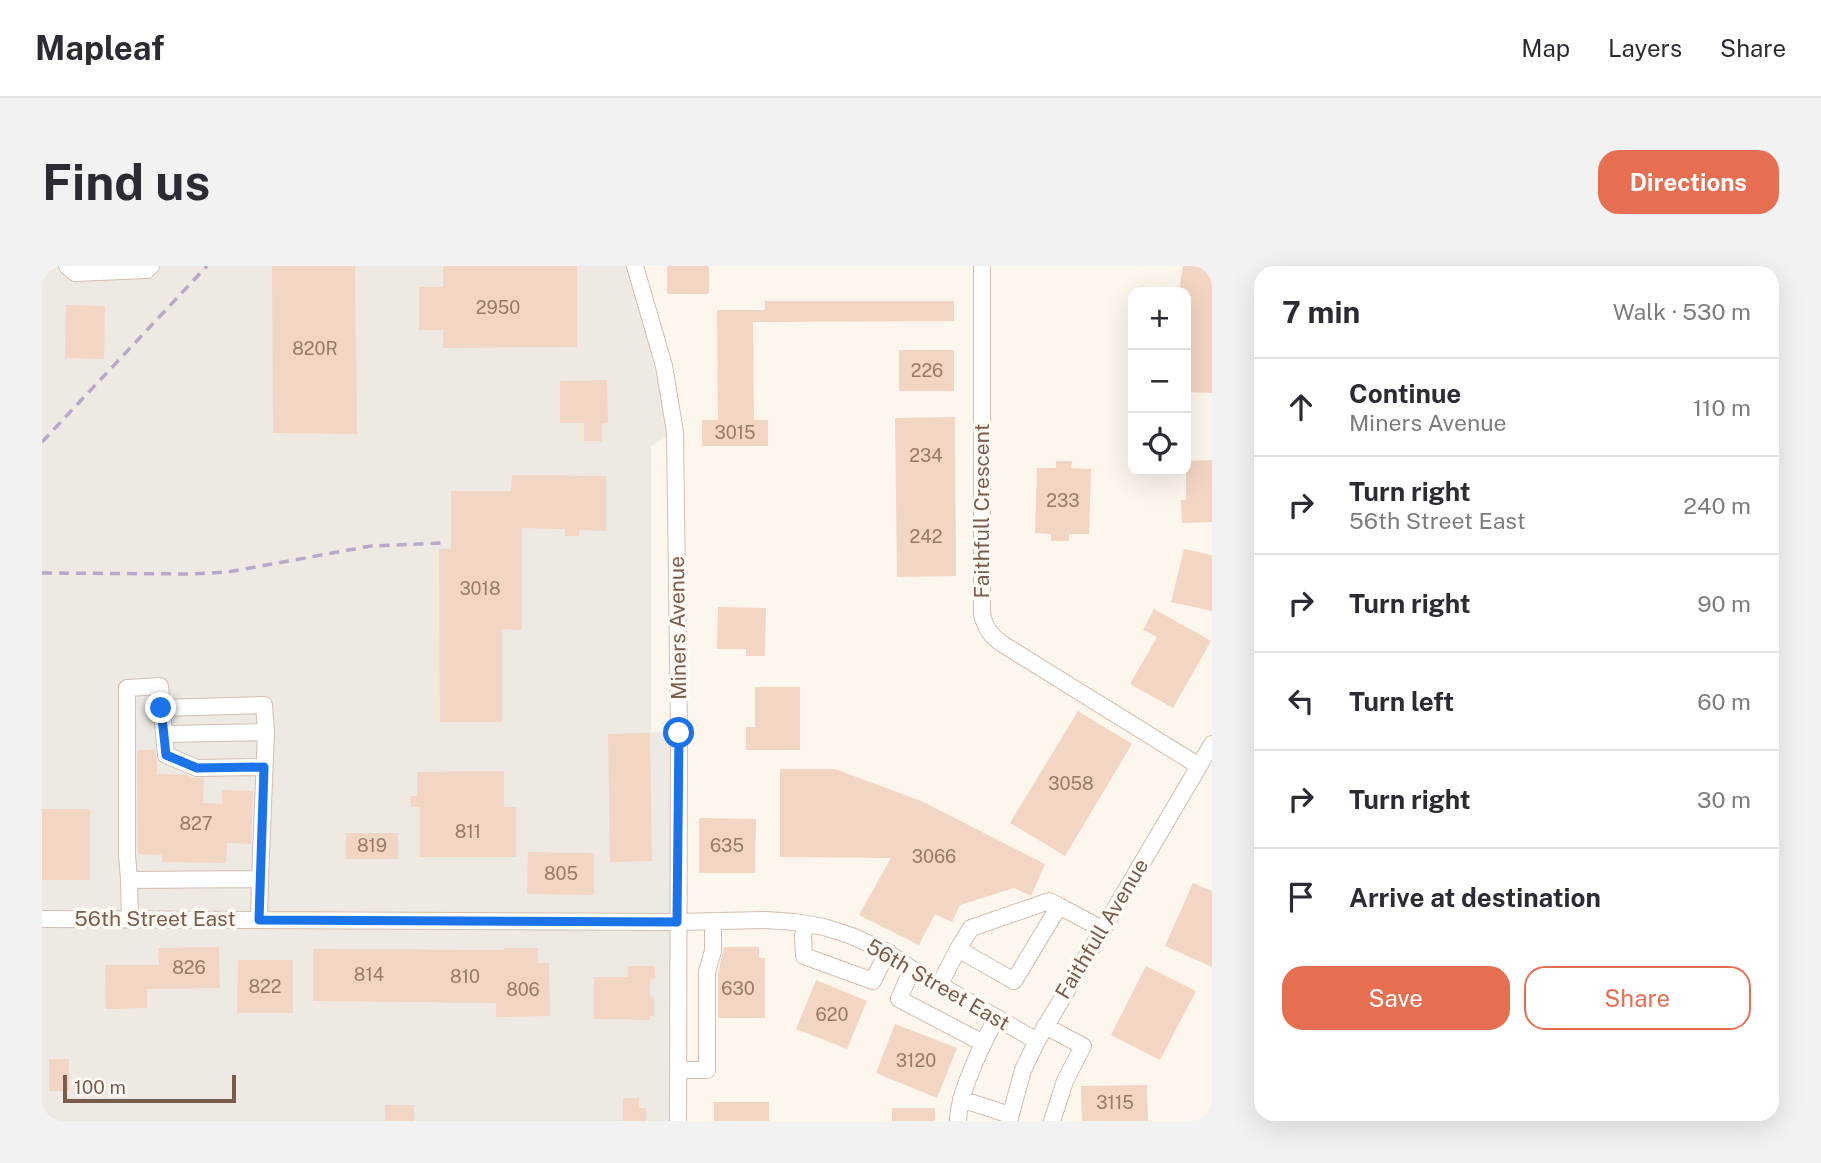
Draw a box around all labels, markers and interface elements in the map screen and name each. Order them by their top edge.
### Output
text: Mapleaf [35,29,164,67]
text: Map [1521,34,1570,62]
text: Layers [1608,34,1682,62]
text: Share [1720,34,1786,62]
button: Directions [1598,150,1779,214]
text: Find us [42,153,210,211]
map controls [1128,287,1191,476]
button: + [1128,287,1191,350]
text: 7 min [1282,294,1360,330]
house number: 2950 [476,297,520,318]
text: Walk · 530 m [1613,298,1751,325]
house number: 820R [292,338,338,359]
button: − [1128,350,1191,413]
house number: 226 [911,360,943,381]
text: Continue [1349,378,1461,409]
icon: ahead [1282,388,1320,426]
text: 110 m [1693,394,1751,421]
text: Miners Avenue [1349,409,1507,436]
button: locate [1128,413,1191,476]
house number: 3015 [714,422,756,443]
street label: Faithfull Crescent [969,423,994,599]
house number: 234 [909,445,943,466]
text: Turn right [1349,476,1471,507]
icon: right [1282,486,1320,524]
house number: 233 [1046,490,1080,511]
text: 240 m [1683,492,1751,519]
text: 56th Street East [1349,507,1526,534]
house number: 242 [910,526,942,547]
street label: Miners Avenue [664,556,691,700]
house number: 3018 [459,578,501,599]
icon: right [1282,584,1320,622]
text: Turn right [1349,588,1471,619]
text: 90 m [1697,590,1751,617]
icon: left [1282,682,1320,720]
text: Turn left [1349,686,1454,717]
text: 60 m [1697,688,1751,715]
route end [145,692,176,723]
route start [663,717,694,748]
house number: 3058 [1048,773,1094,794]
icon: right [1282,780,1320,818]
text: Turn right [1349,784,1471,815]
text: 30 m [1697,786,1751,813]
house number: 827 [179,813,213,834]
house number: 811 [455,821,481,842]
house number: 819 [357,835,387,856]
house number: 635 [710,835,744,856]
house number: 3066 [912,846,956,867]
street label: Faithfull Avenue [1050,854,1153,1003]
house number: 805 [544,863,578,884]
icon: arrive [1282,878,1320,916]
text: Arrive at destination [1349,882,1601,913]
street label: 56th Street East [74,906,236,931]
street label: 56th Street East [862,933,1014,1036]
house number: 826 [172,957,206,978]
house number: 814 [354,964,384,985]
house number: 810 [450,966,480,987]
button: Save [1282,966,1510,1030]
button: Share [1524,966,1751,1030]
house number: 822 [248,976,282,997]
house number: 630 [721,978,755,999]
house number: 806 [506,979,540,1000]
house number: 620 [816,1004,848,1025]
house number: 3120 [896,1050,936,1071]
scale bar [63,1072,236,1104]
text: 100 m [74,1076,126,1098]
house number: 3115 [1096,1092,1134,1113]

